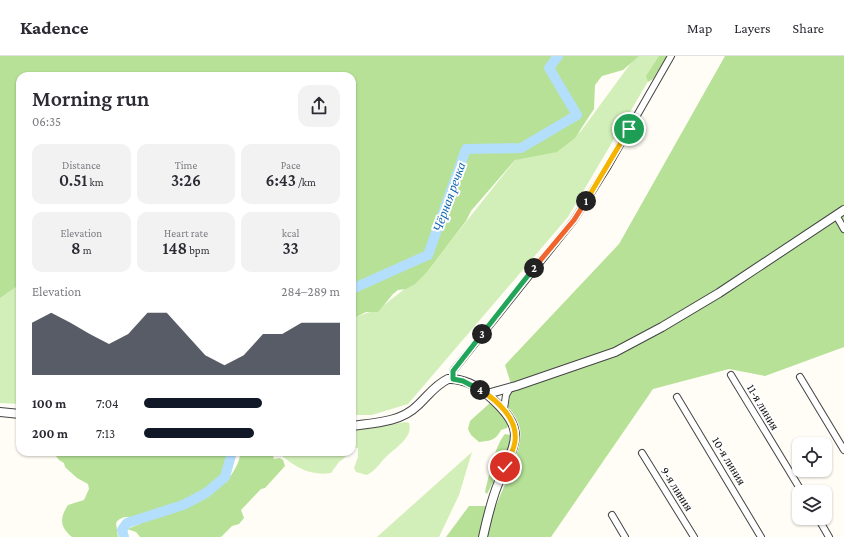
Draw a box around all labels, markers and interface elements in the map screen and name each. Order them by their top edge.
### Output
text: Kadence [20,17,89,38]
text: Map [687,20,712,36]
text: Layers [734,20,771,36]
text: Share [793,20,824,36]
button: share [298,85,340,127]
text: Morning run [32,86,149,111]
pin [612,112,646,146]
text: 06:35 [32,114,61,129]
icon: arrive [618,118,640,140]
text: Distance [62,159,101,171]
text: Time [175,159,197,171]
text: Pace [281,159,301,171]
water label: Чёрная речка [429,160,469,234]
text: 0.51 [59,171,87,190]
text: 3:26 [171,171,201,190]
text: 6:43 [265,171,296,190]
text: km [87,176,104,188]
text: /km [296,176,316,188]
pin: 1 [576,191,596,211]
text: 1 [584,195,588,207]
text: Elevation [61,227,102,239]
text: Heart rate [164,227,208,239]
text: kcal [282,227,300,239]
text: 8 [71,239,81,258]
text: 148 [163,239,187,258]
text: 33 [283,239,299,258]
text: m [81,244,92,256]
text: bpm [187,244,209,256]
pin: 2 [524,258,544,278]
text: 2 [531,262,537,274]
text: Elevation [32,284,81,299]
text: 284–289 m [281,284,340,299]
pin: 3 [472,324,492,344]
text: 3 [479,328,485,340]
pin: 4 [470,380,490,400]
street label: 11-я линия [744,382,782,433]
text: 4 [477,384,483,396]
text: 100 m [32,396,66,411]
text: 7:04 [96,396,119,411]
text: 200 m [32,426,68,441]
text: 7:13 [96,426,115,441]
street label: 10-я линия [709,434,749,488]
map controls [792,437,832,525]
button: locate [792,437,832,477]
pin [488,450,522,484]
icon: check [494,456,516,478]
street label: 9-я линия [658,465,696,514]
button: layers [792,485,832,525]

